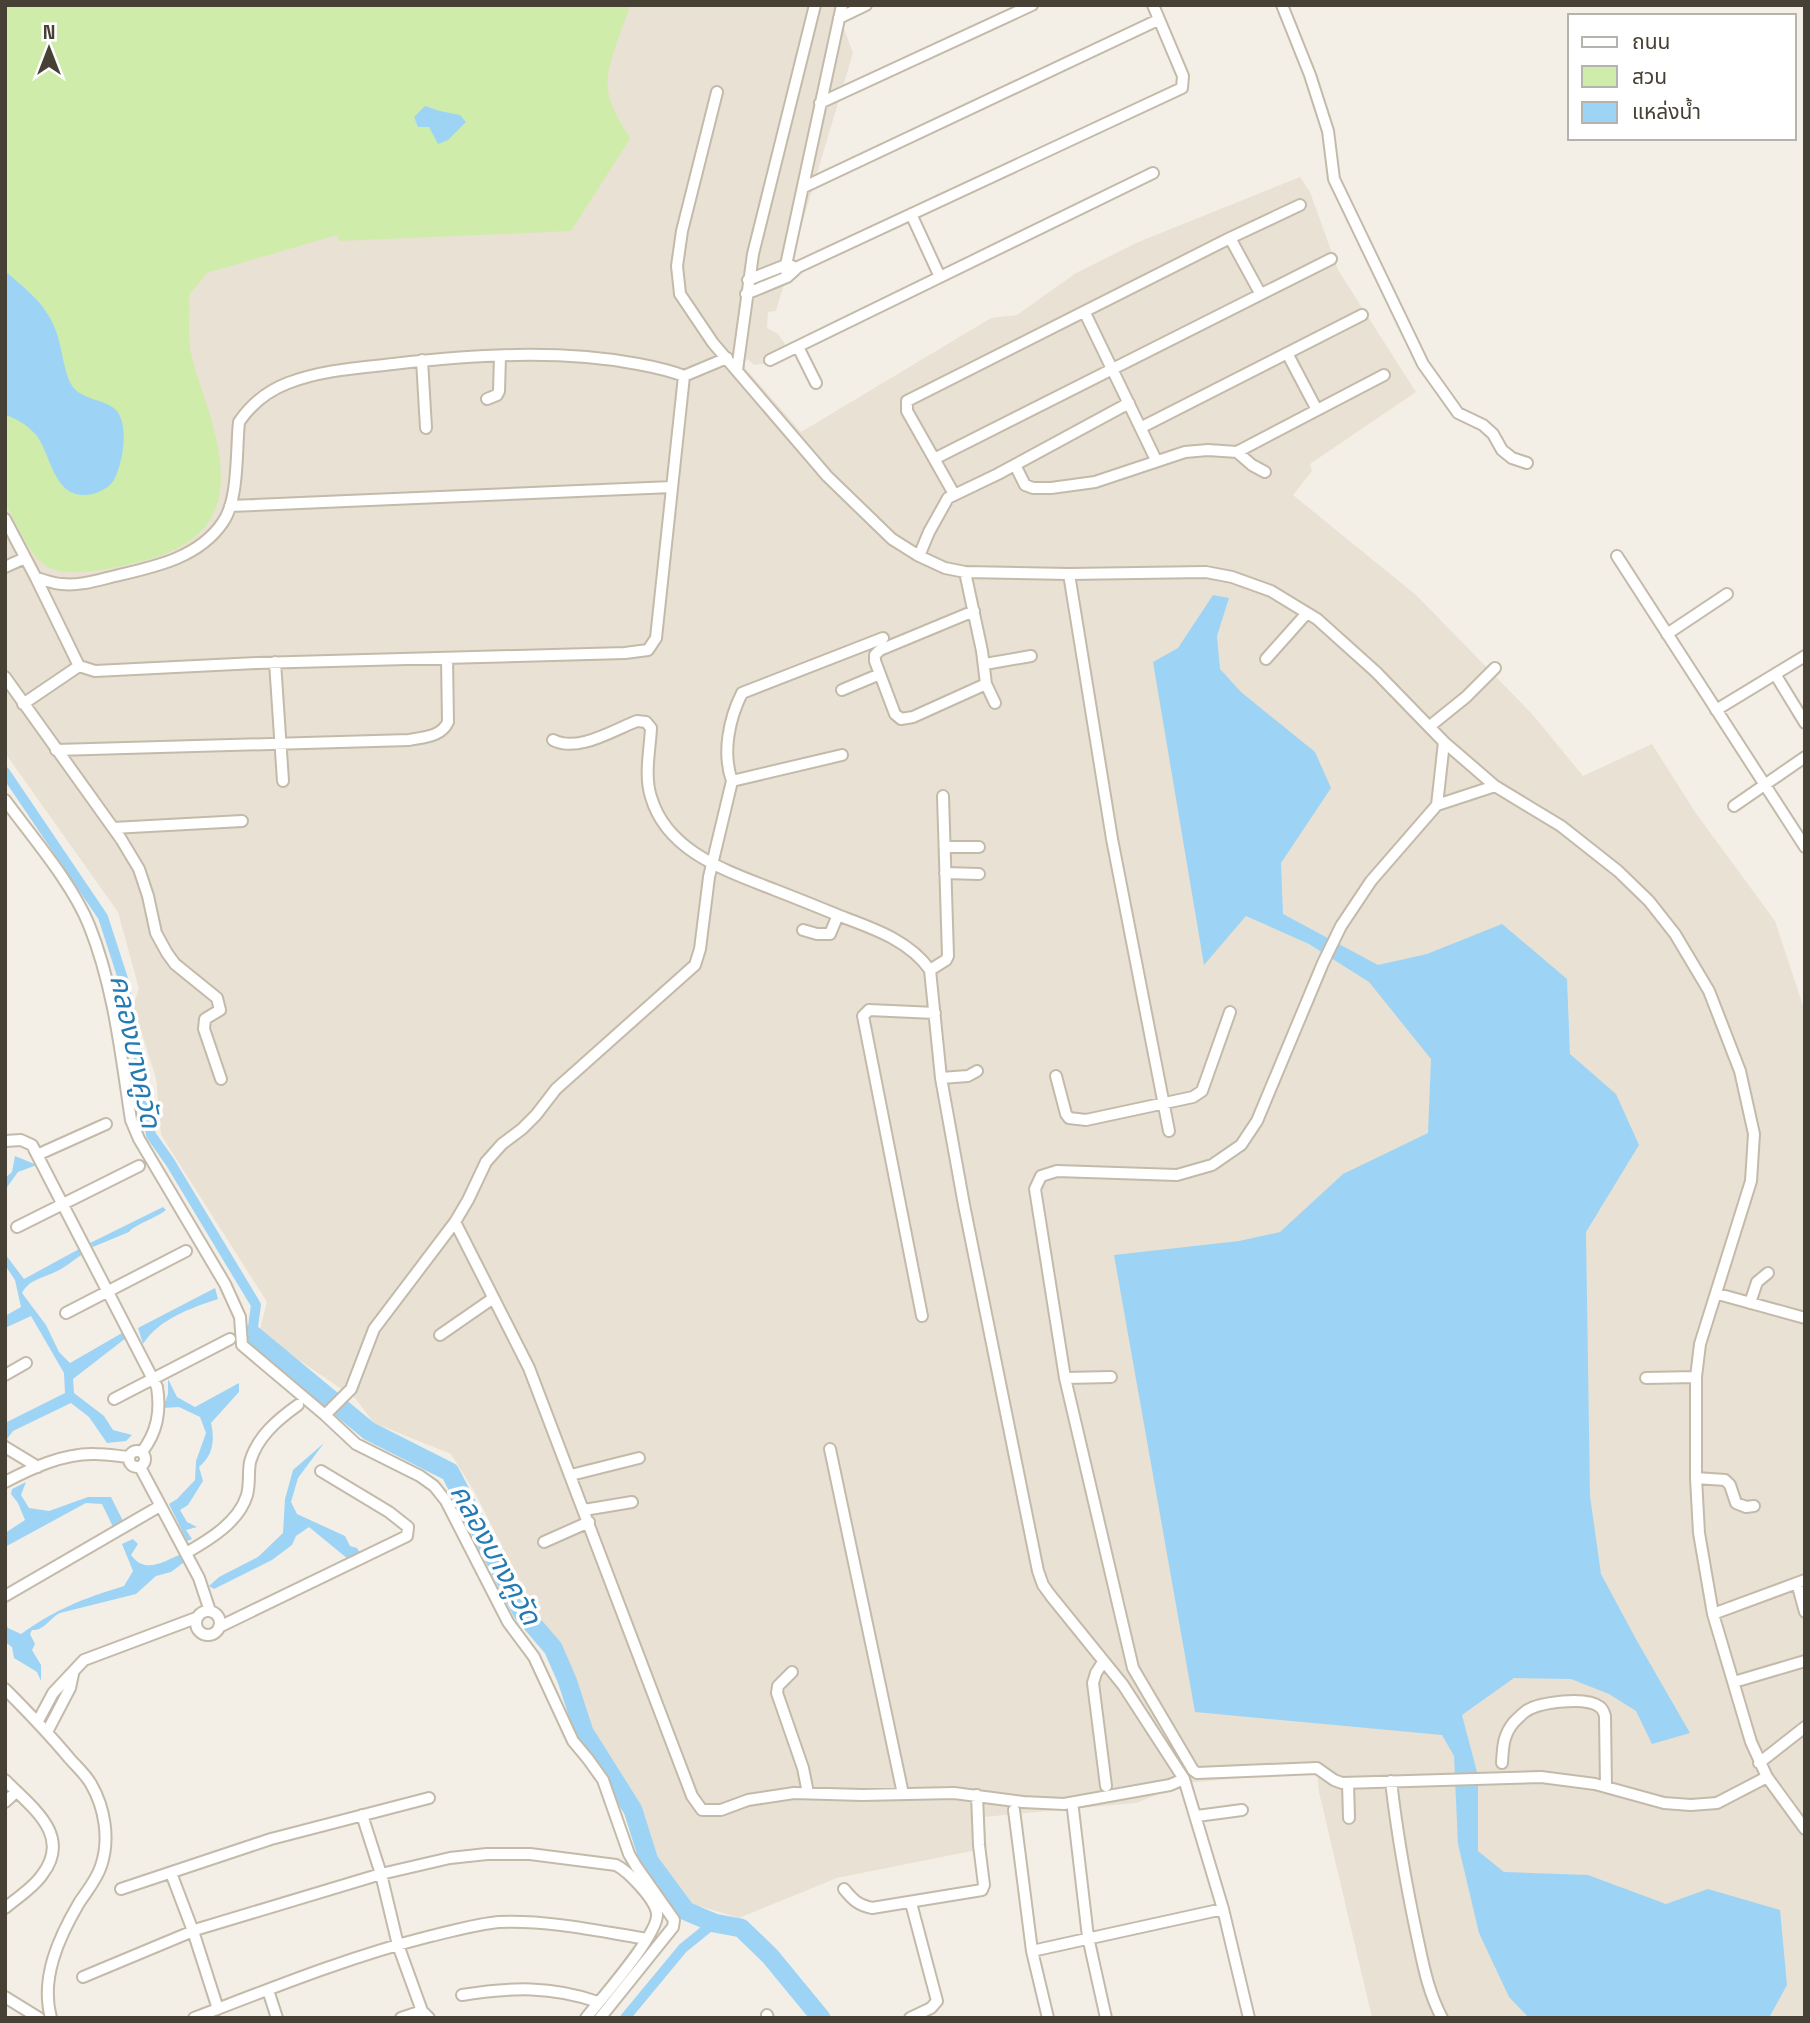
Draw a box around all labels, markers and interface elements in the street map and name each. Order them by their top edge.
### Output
north arrow [14,14,84,84]
legend [1568,14,1796,140]
text: N [43,20,55,45]
text: ถนน [1632,28,1670,55]
text: สวน [1632,63,1667,90]
text: แหล่งน้ำ [1632,97,1701,125]
water label: คลองบางคูวัด [102,971,170,1132]
water label: คลองบางคูวัด [442,1477,550,1632]

